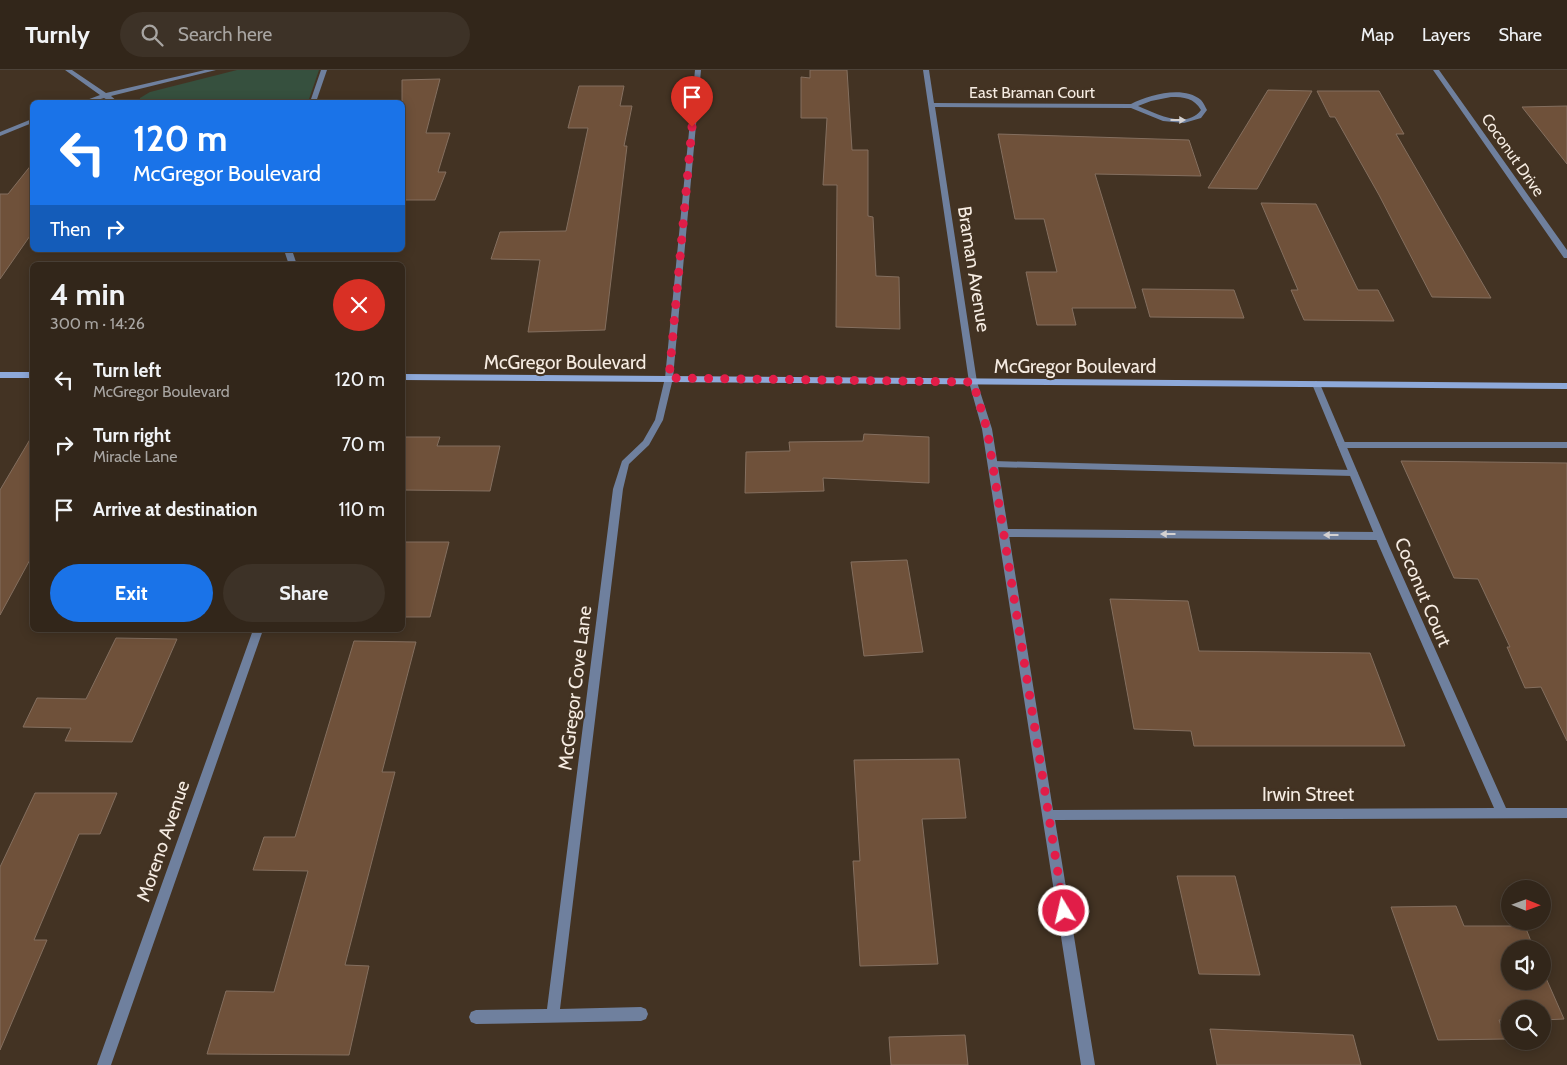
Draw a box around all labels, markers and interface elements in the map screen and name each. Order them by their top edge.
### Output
search box [120,12,470,57]
text: Turnly [25,20,90,49]
icon: search [138,21,166,49]
text: Search here [178,23,272,46]
text: Map [1361,24,1394,46]
text: Layers [1422,24,1471,46]
text: Share [1499,24,1542,46]
pin [671,76,713,127]
icon: arrive [678,83,706,111]
street label: East Braman Court [969,83,1095,102]
street label: Coconut Drive [1478,110,1548,200]
one-way arrow [1170,116,1186,124]
text: 120 m [133,117,227,160]
icon: left [50,120,115,185]
text: McGregor Boulevard [133,160,321,187]
street label: Braman Avenue [953,204,995,334]
icon: right [101,215,129,243]
text: Then [50,218,91,241]
text: 4 min [50,276,125,313]
button: close [333,279,385,331]
text: 300 m · 14:26 [50,314,145,333]
street label: McGregor Boulevard [484,351,646,374]
street label: McGregor Boulevard [994,355,1156,378]
text: Turn left [93,359,161,382]
icon: left [50,366,78,394]
text: 120 m [335,368,385,391]
text: McGregor Boulevard [93,382,230,401]
text: Turn right [93,424,171,447]
icon: right [50,431,78,459]
text: 70 m [341,433,385,456]
text: Miracle Lane [93,447,177,466]
icon: arrive [50,496,78,524]
text: Arrive at destination [93,498,257,521]
text: 110 m [338,498,385,521]
one-way arrow [1160,530,1176,538]
one-way arrow [1322,531,1338,539]
street label: Coconut Court [1390,534,1457,651]
button: Exit [50,564,213,622]
button: Share [223,564,385,622]
street label: McGregor Cove Lane [553,604,597,772]
street label: Moreno Avenue [131,777,195,905]
street label: Irwin Street [1262,783,1355,806]
north arrow [1501,880,1551,930]
map controls [1501,880,1551,1050]
position arrow [1037,884,1089,936]
button: sound [1501,940,1551,990]
button: search [1501,1000,1551,1050]

